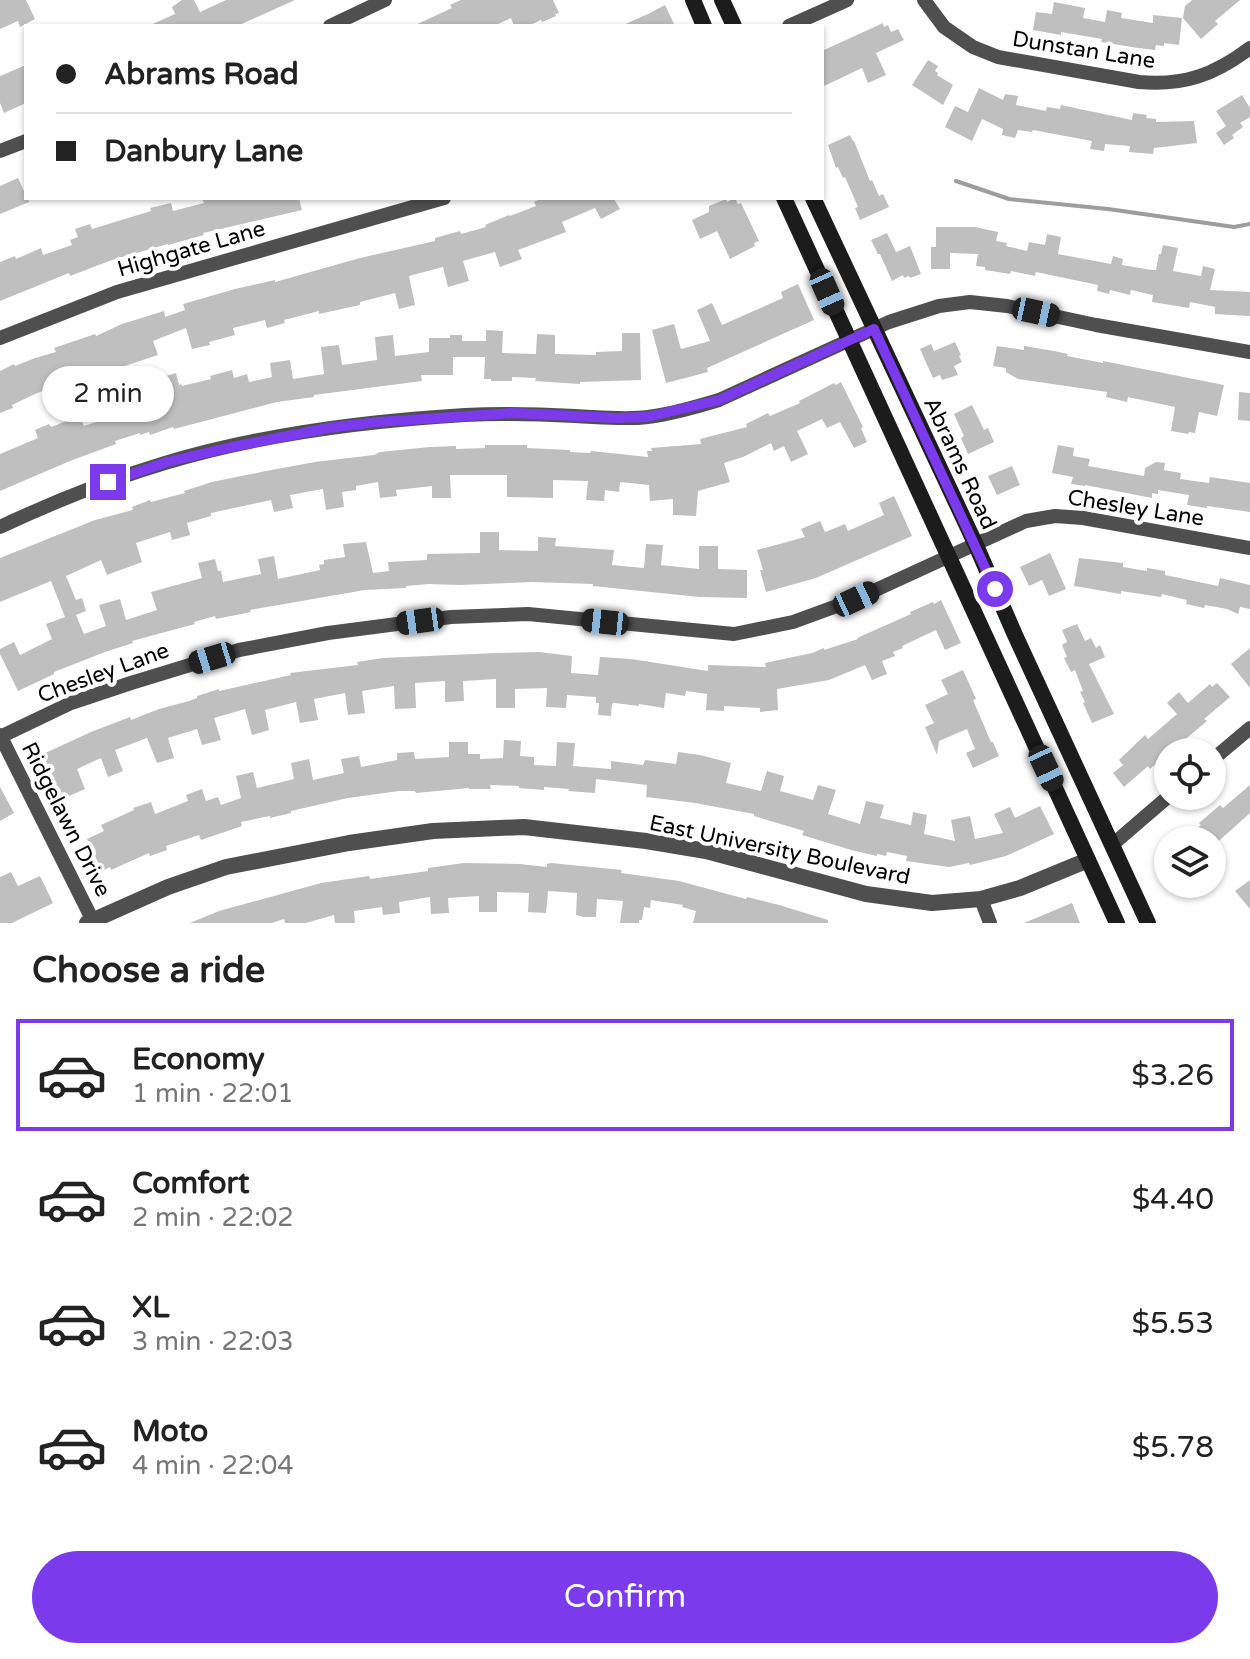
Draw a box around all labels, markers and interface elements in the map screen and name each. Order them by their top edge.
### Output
street label: Dunstan Lane [1011,26,1157,74]
text: Abrams Road [104,56,299,93]
text: Danbury Lane [104,133,303,170]
street label: Highgate Lane [114,215,268,282]
car [806,265,848,319]
car [1010,295,1062,329]
callout: 2 min [42,366,174,422]
text: 2 min [73,378,143,409]
street label: Abrams Road [918,393,1002,534]
route end [90,464,126,500]
street label: Chesley Lane [1066,484,1206,532]
route start [977,571,1013,607]
car [829,578,883,620]
car [395,606,445,636]
car [580,608,630,636]
street label: Chesley Lane [34,637,173,709]
car [186,640,238,676]
street label: Ridgelawn Drive [16,738,116,901]
map controls [1154,738,1226,898]
button: locate [1154,738,1226,810]
car [1025,741,1067,795]
street label: East University Boulevard [647,810,913,890]
button: layers [1154,826,1226,898]
text: Choose a ride [32,949,265,992]
icon: car [36,1039,108,1111]
text: Economy [132,1041,265,1078]
text: $3.26 [1131,1057,1214,1094]
text: 1 min · 22:01 [132,1078,294,1109]
icon: car [36,1163,108,1235]
text: Comfort [132,1165,250,1202]
text: $4.40 [1132,1181,1214,1218]
text: 2 min · 22:02 [132,1202,294,1233]
icon: car [36,1287,108,1359]
text: XL [132,1289,169,1326]
text: $5.53 [1132,1305,1214,1342]
text: 3 min · 22:03 [132,1326,294,1357]
icon: car [36,1411,108,1483]
text: Moto [132,1413,208,1450]
text: $5.78 [1132,1429,1214,1466]
text: 4 min · 22:04 [132,1450,294,1481]
button: Confirm [32,1551,1218,1643]

